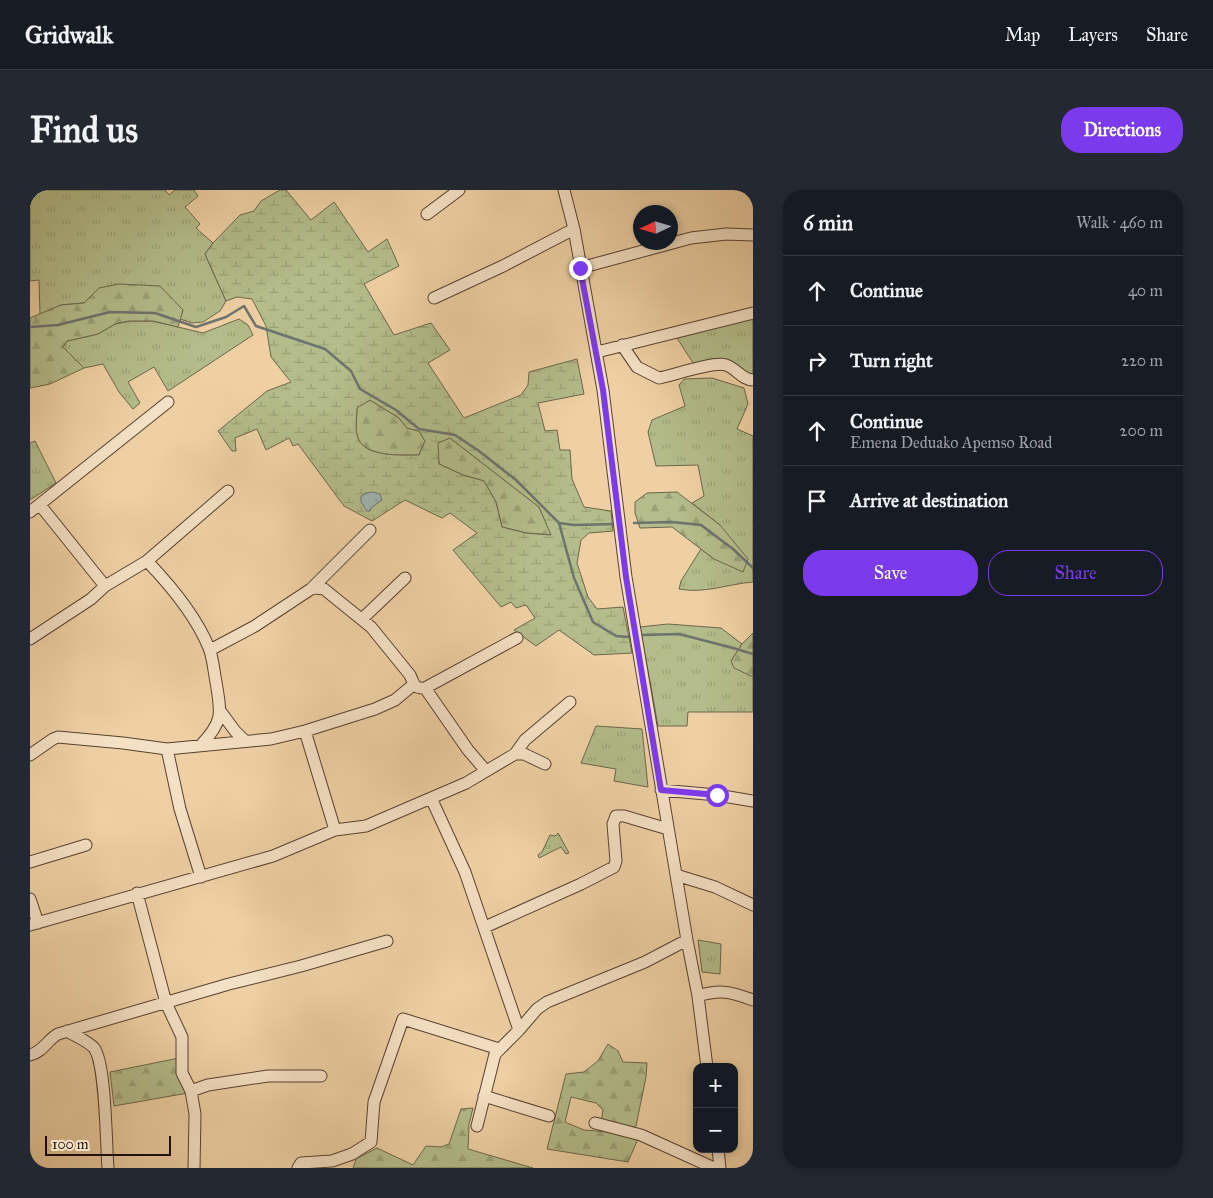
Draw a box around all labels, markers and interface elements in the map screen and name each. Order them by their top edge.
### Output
text: Gridwalk [25,20,113,50]
text: Map [1005,24,1040,46]
text: Layers [1068,24,1118,46]
text: Share [1146,24,1188,46]
button: Directions [1061,107,1183,153]
text: Find us [30,109,138,152]
north arrow [633,205,678,250]
text: 6 min [803,210,853,236]
text: Walk · 460 m [1076,213,1163,232]
route end [569,257,592,280]
icon: ahead [803,277,831,305]
text: Continue [850,279,923,302]
text: 40 m [1128,281,1163,300]
icon: right [803,347,831,375]
text: Turn right [850,349,933,372]
text: 220 m [1121,351,1163,370]
text: Continue [850,410,923,433]
icon: ahead [803,417,831,445]
text: 200 m [1120,421,1163,440]
text: Emena Deduako Apemso Road [850,433,1052,452]
icon: arrive [803,487,831,515]
text: Arrive at destination [850,489,1008,512]
button: Save [803,550,978,596]
button: Share [988,550,1163,596]
route start [706,784,729,807]
map controls [693,1063,738,1153]
button: + [693,1063,738,1108]
button: − [693,1108,738,1153]
scale bar [45,1133,171,1156]
text: 100 m [52,1136,89,1153]

